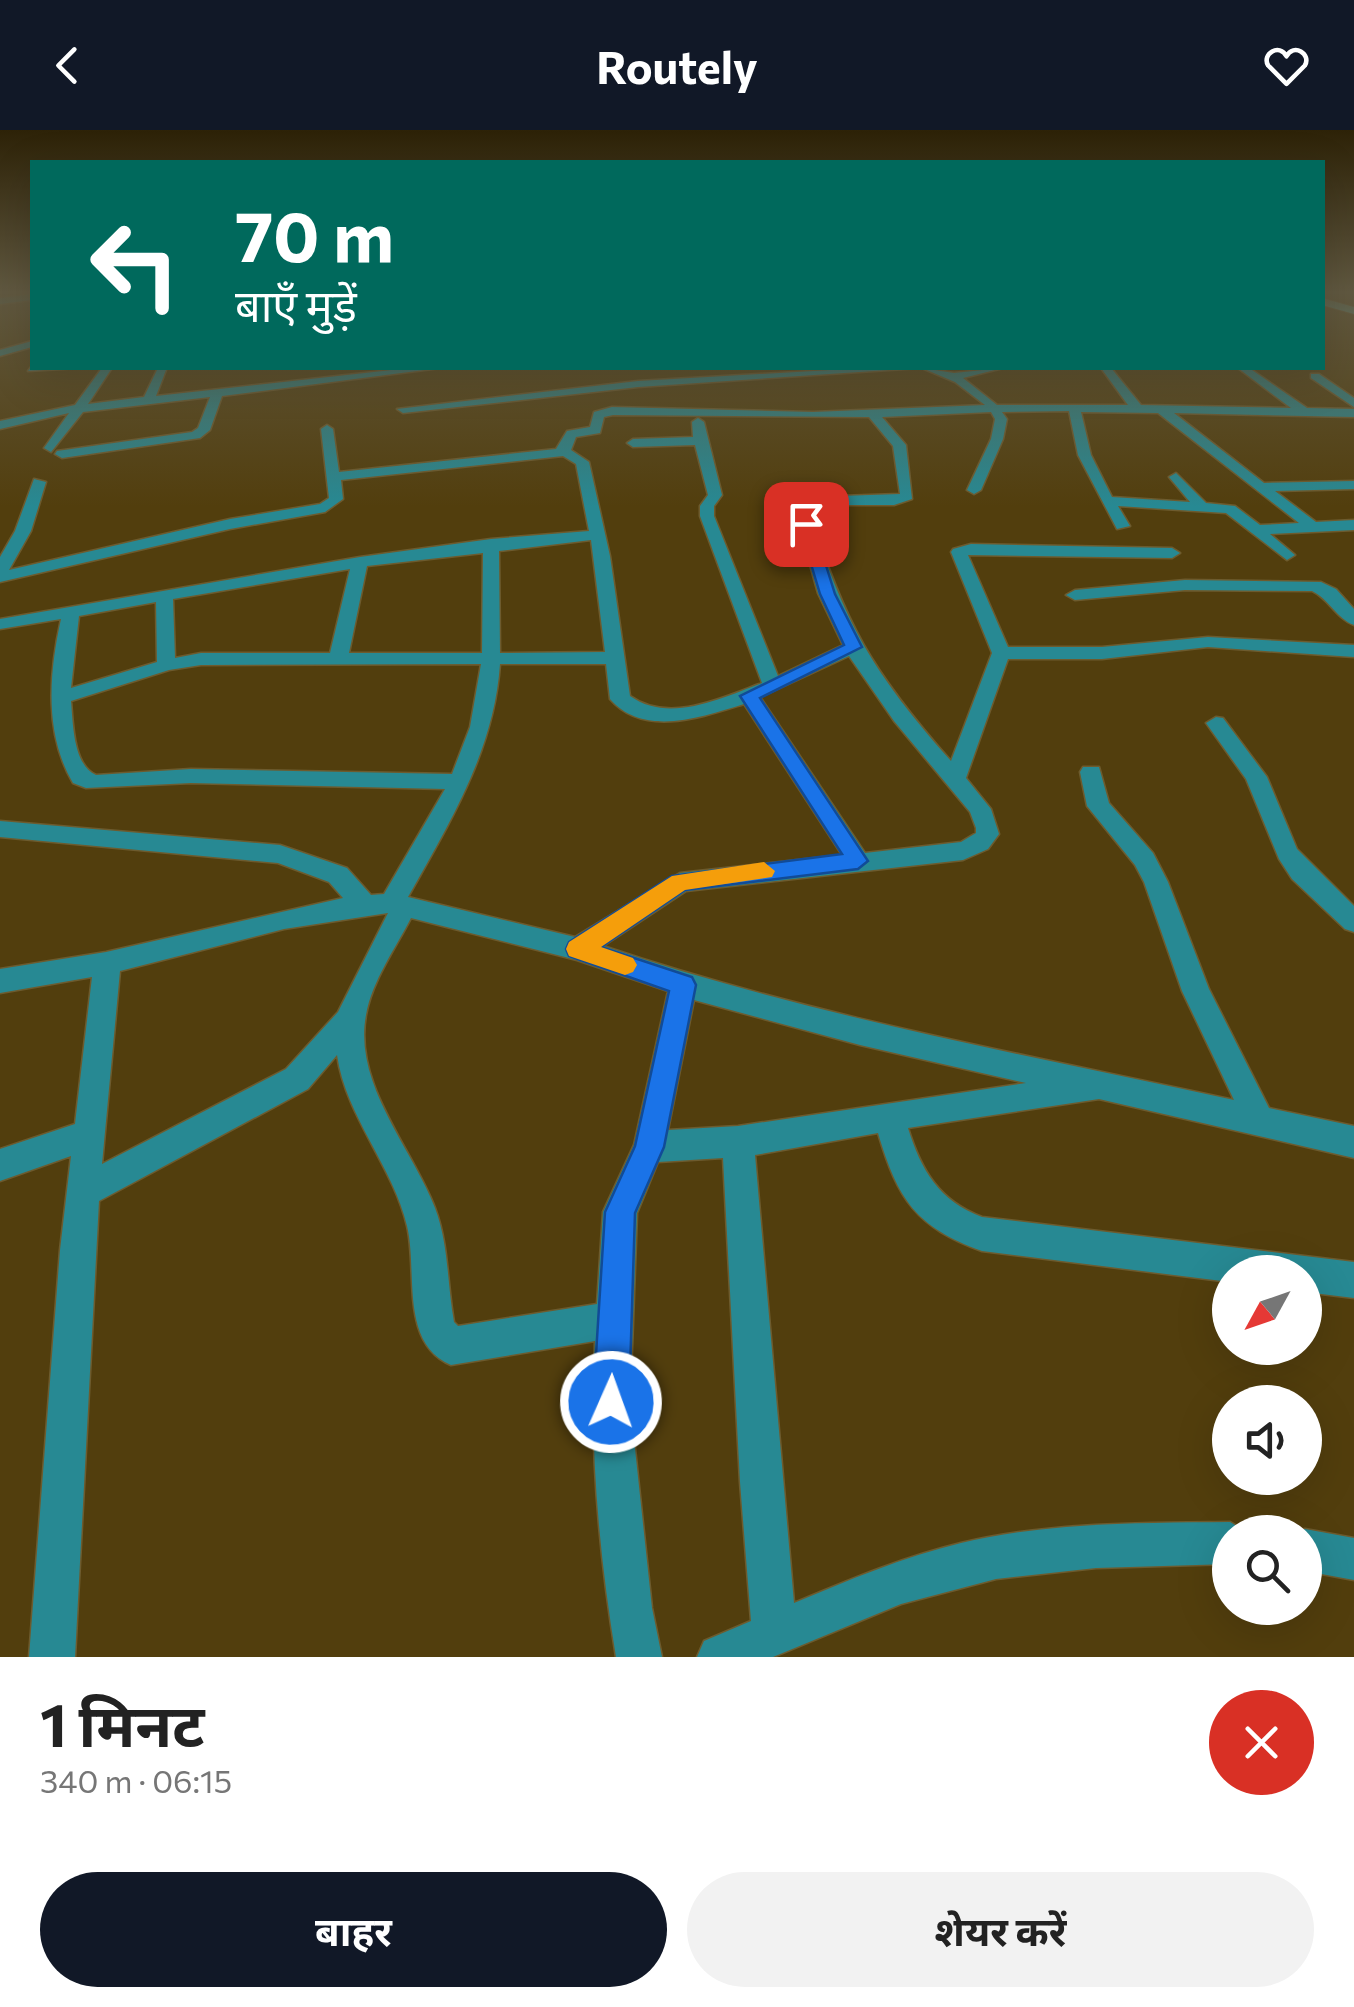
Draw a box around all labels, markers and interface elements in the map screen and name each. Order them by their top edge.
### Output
icon: back [40,38,95,93]
text: Routely [596,38,758,93]
icon: heart [1259,38,1314,93]
text: 70 m [235,191,394,276]
icon: left [70,200,200,330]
text: बाएँ मुड़ें [235,276,357,331]
pin [764,482,849,567]
icon: arrive [779,497,834,552]
north arrow [1212,1255,1322,1365]
map controls [1212,1255,1322,1625]
position arrow [559,1350,663,1454]
button: sound [1212,1385,1322,1495]
button: search [1212,1515,1322,1625]
text: 1 मिनट [40,1686,205,1759]
button: close [1209,1690,1314,1795]
text: 340 m · 06:15 [40,1760,232,1800]
button: बाहर [40,1872,667,1987]
button: शेयर करें [687,1872,1314,1987]

